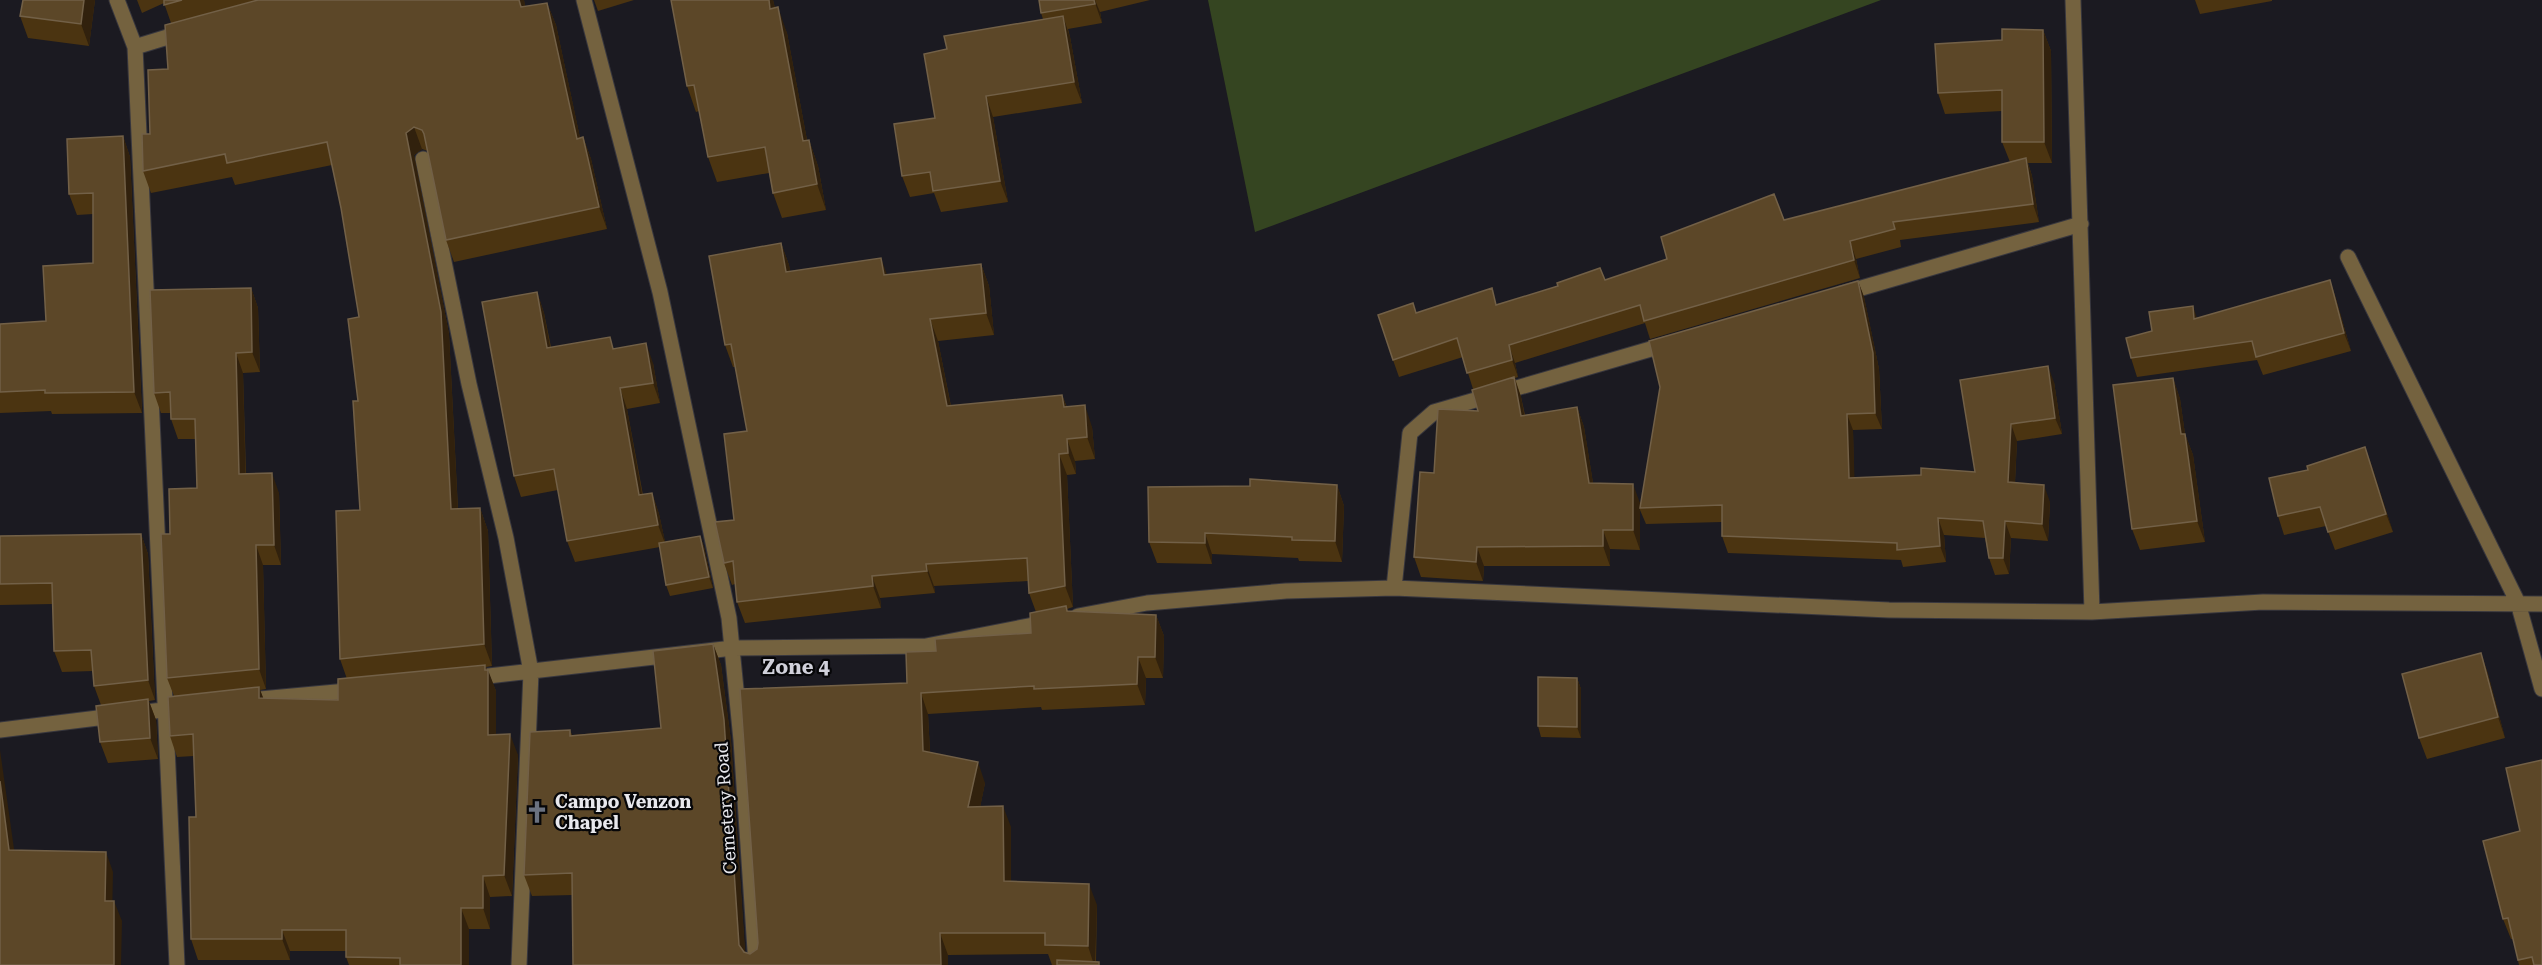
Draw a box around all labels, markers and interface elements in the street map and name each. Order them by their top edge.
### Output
district label: Zone 4 [762,655,830,679]
street label: Cemetery Road [710,741,741,875]
place label: Campo Venzon Chapel [555,791,691,833]
church icon: Campo Venzon Chapel [524,799,550,825]

